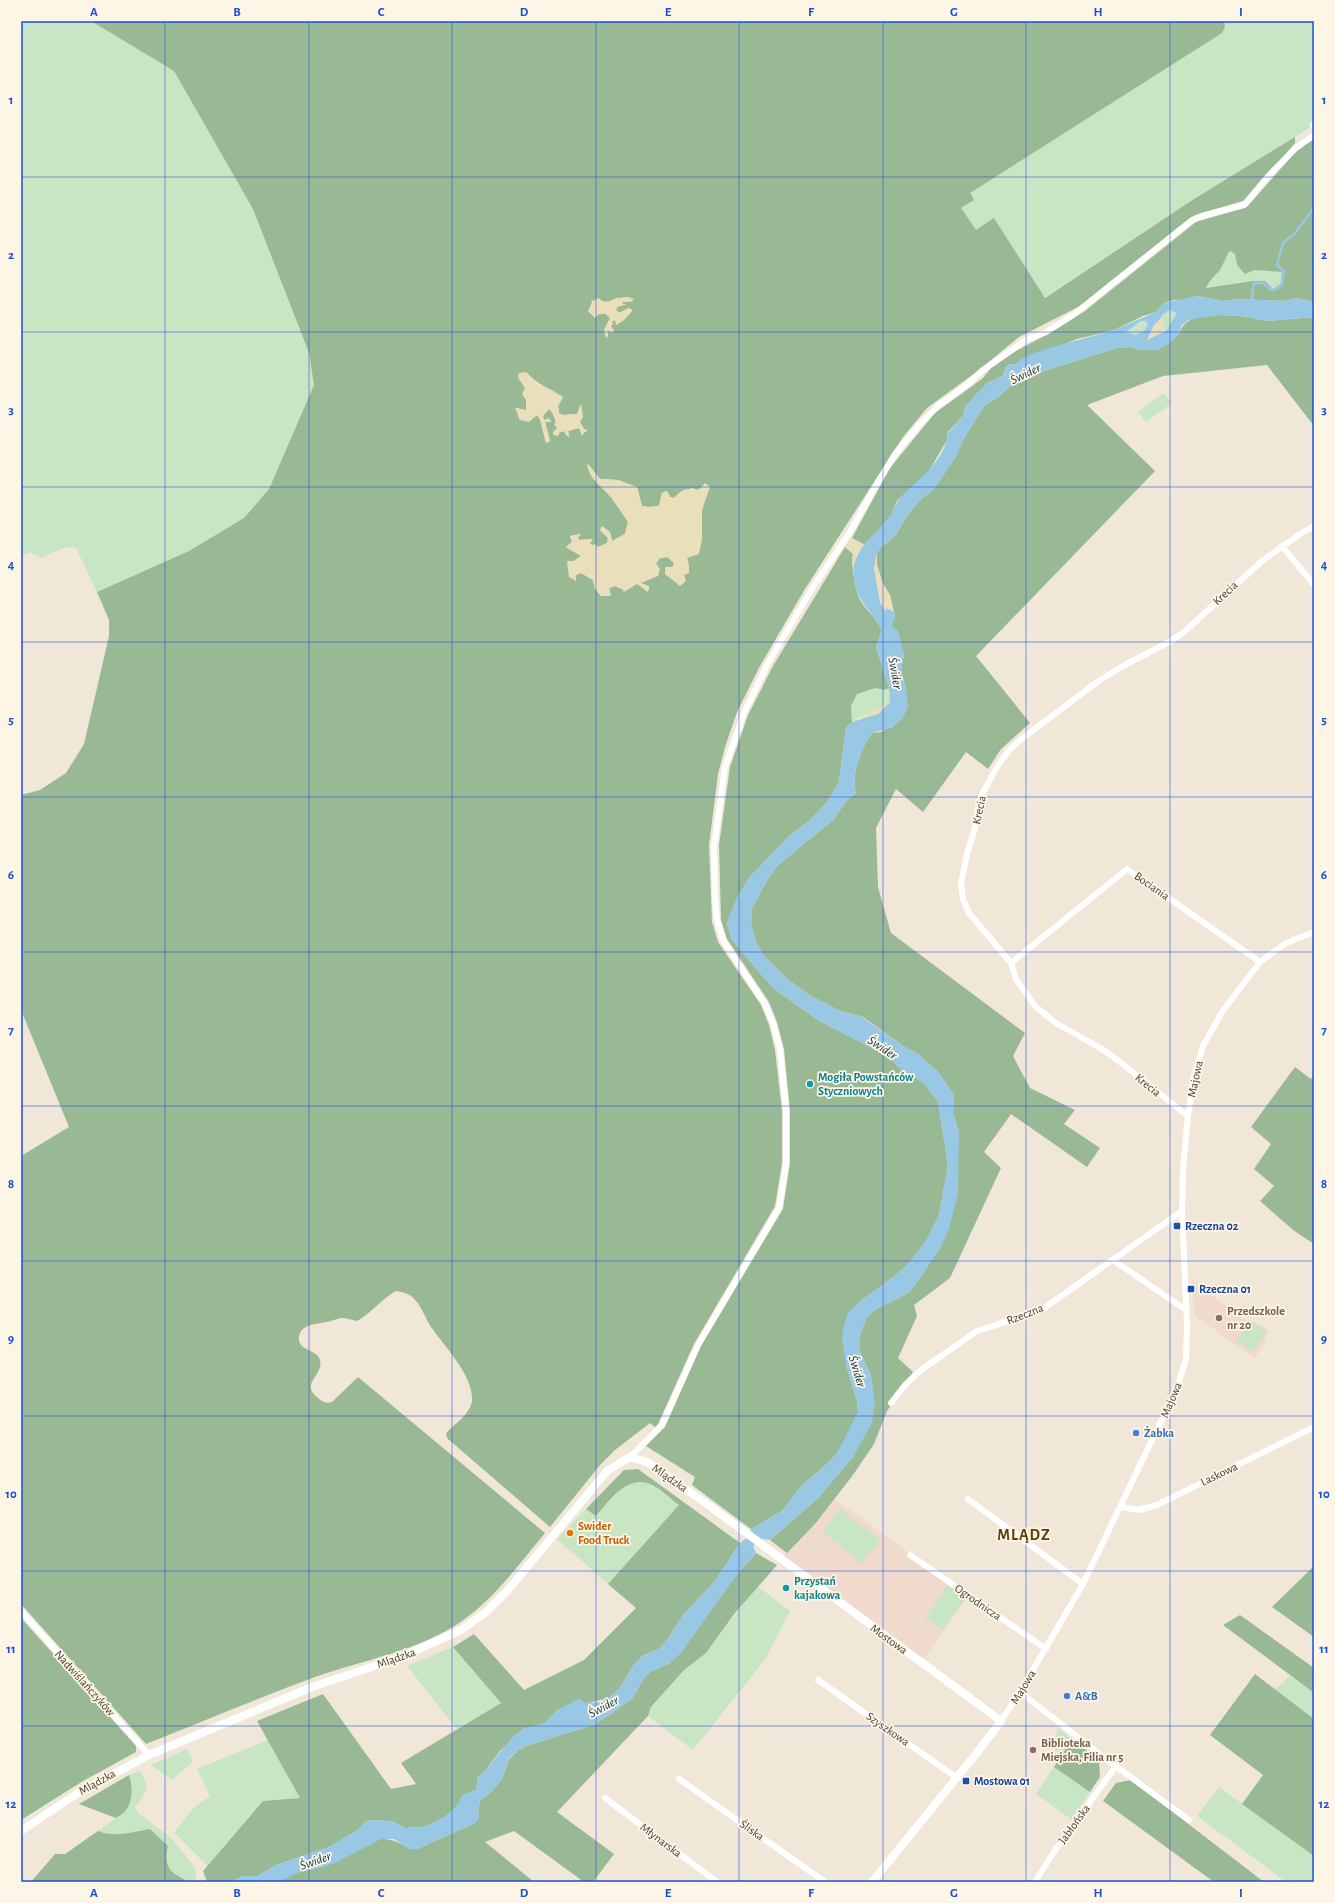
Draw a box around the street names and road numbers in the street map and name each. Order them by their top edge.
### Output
street label: Krecia [1210,578,1240,607]
street label: Krecia [970,794,988,825]
street label: Bociania [1132,870,1172,903]
street label: Majowa [1185,1059,1206,1099]
street label: Krecia [1133,1071,1163,1099]
street label: Rzeczna [1005,1301,1045,1326]
street label: Majowa [1158,1380,1185,1420]
street label: Laskowa [1199,1460,1240,1488]
street label: Mlądzka [650,1462,690,1495]
street label: Ogrodnicza [953,1582,1004,1623]
street label: Mostowa [868,1622,910,1657]
street label: Mlądzka [375,1646,417,1670]
street label: Nadwiślańczyków [52,1648,117,1719]
street label: Majowa [1008,1668,1039,1707]
street label: Szyszkowa [864,1710,912,1749]
street label: Mlądzka [77,1767,118,1797]
street label: Jabłońska [1056,1802,1092,1846]
street label: Śliska [738,1816,768,1843]
street label: Młynarska [637,1821,684,1860]

